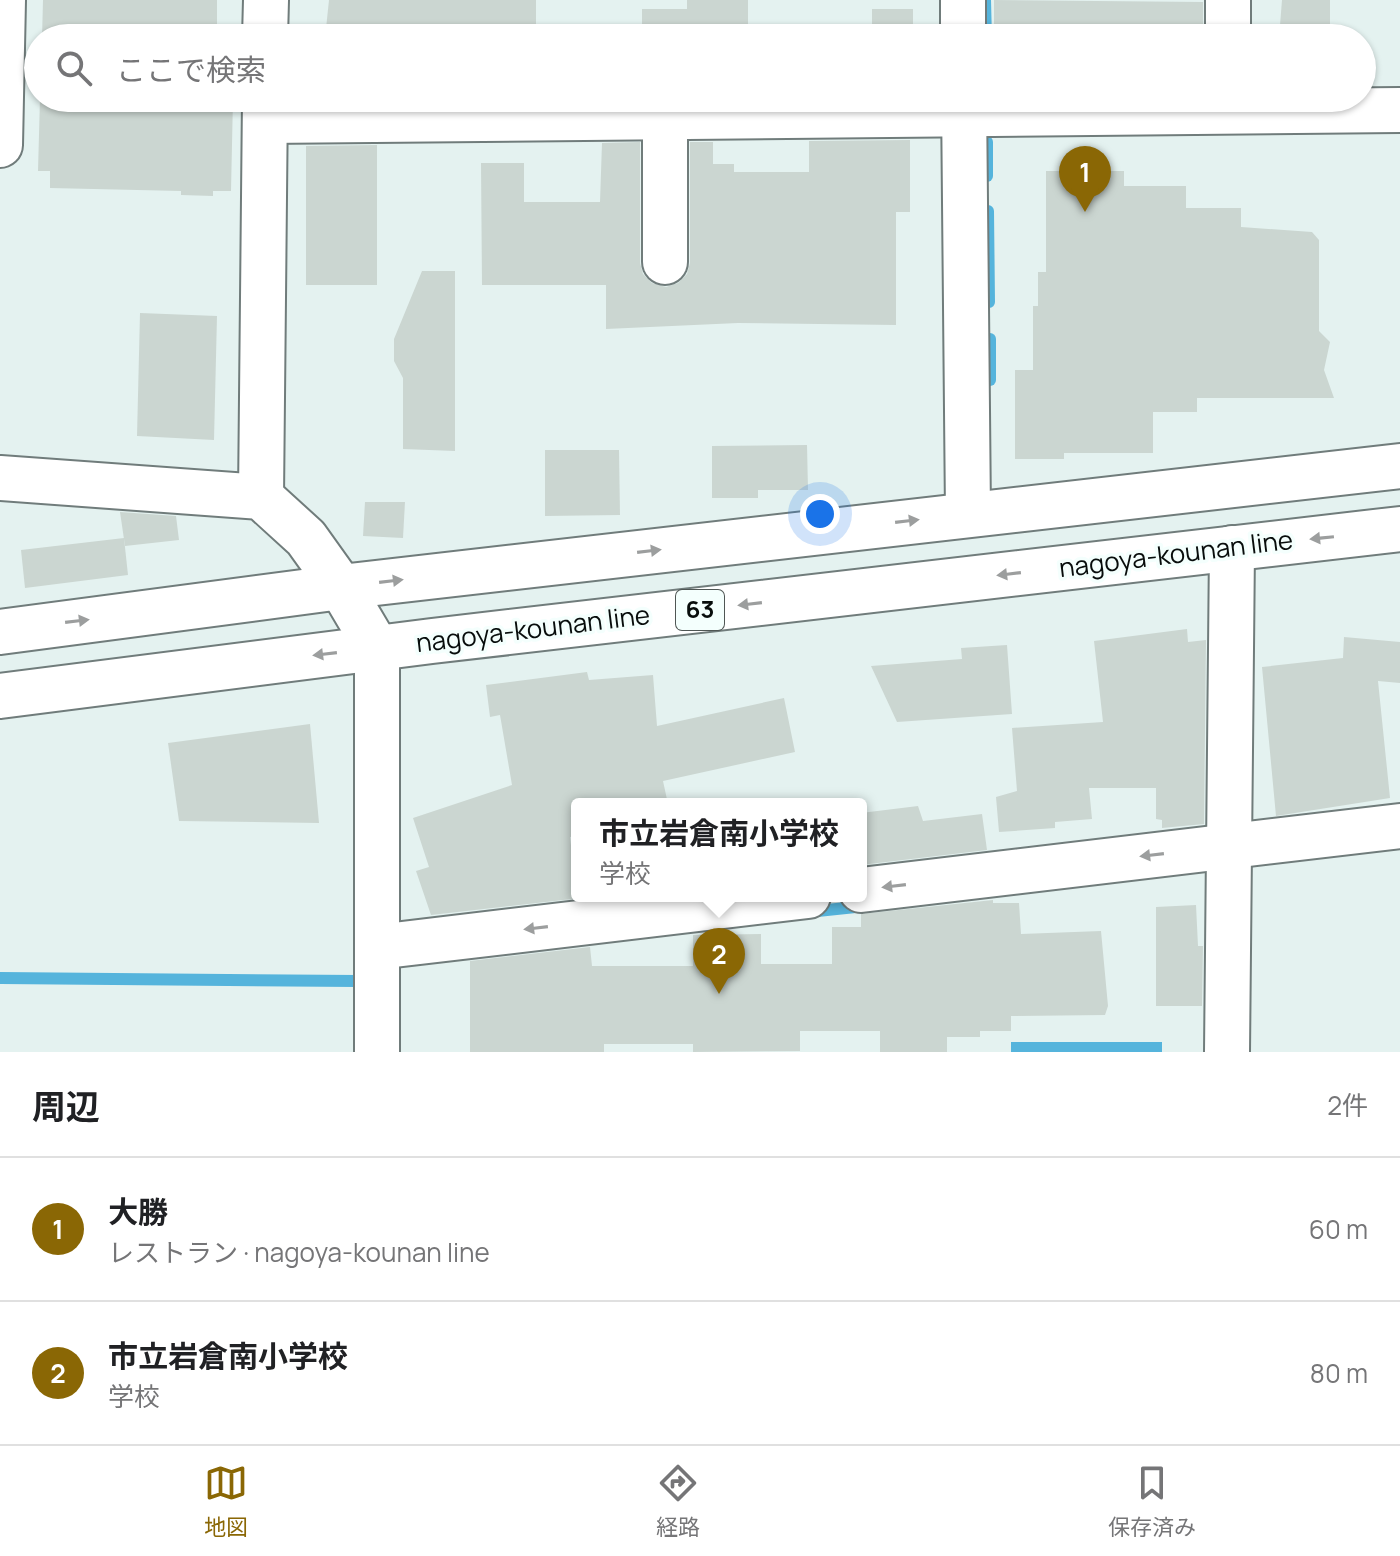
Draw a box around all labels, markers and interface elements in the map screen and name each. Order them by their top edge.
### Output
search box [24,24,1376,112]
icon: search [52,46,96,90]
text: ここで検索 [116,49,266,90]
pin: 1 [1059,146,1111,212]
your location [800,494,840,534]
one-way arrow [895,514,920,527]
street label: nagoya-kounan line [1057,521,1295,585]
one-way arrow [1310,531,1335,544]
one-way arrow [637,545,662,558]
one-way arrow [996,568,1021,581]
one-way arrow [379,575,404,588]
road number: 63 [676,590,724,630]
street label: nagoya-kounan line [414,596,652,660]
one-way arrow [737,597,762,610]
one-way arrow [65,615,90,628]
one-way arrow [312,648,337,661]
popup [571,798,867,902]
text: 市立岩倉南小学校 [599,812,839,853]
one-way arrow [1139,849,1164,862]
text: 学校 [599,855,651,891]
one-way arrow [881,879,906,892]
one-way arrow [523,922,548,935]
pin: 2 [693,928,745,994]
text: 周辺 [32,1083,100,1129]
text: 2件 [1327,1087,1368,1123]
text: 大勝 [108,1191,168,1232]
text: 1 [52,1211,64,1247]
text: 60 m [1309,1211,1368,1247]
text: レストラン · nagoya-kounan line [108,1234,490,1270]
text: 市立岩倉南小学校 [108,1335,348,1376]
text: 2 [50,1355,66,1391]
text: 80 m [1310,1355,1368,1391]
text: 学校 [108,1378,160,1414]
tab: 地図 [204,1461,248,1542]
tab: 経路 [656,1461,700,1542]
tab: 保存済み [1108,1461,1196,1542]

